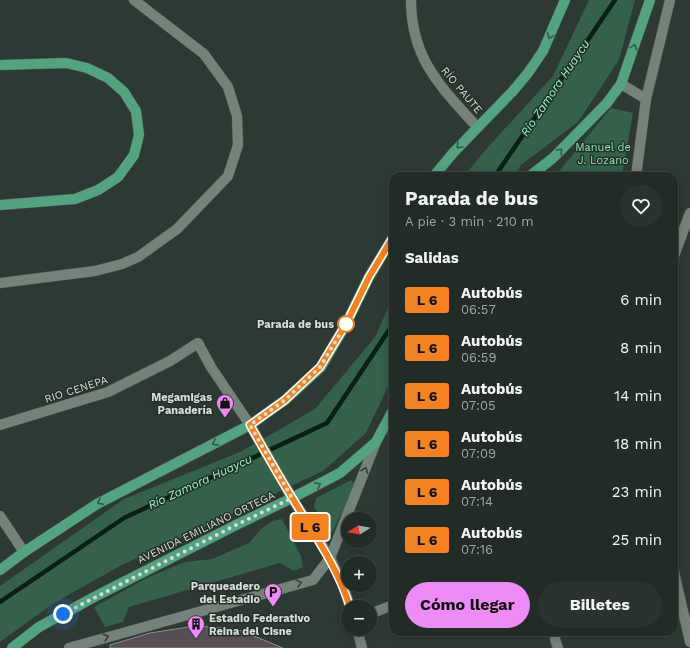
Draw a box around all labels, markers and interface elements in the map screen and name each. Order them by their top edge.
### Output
one-way arrow [547,31,555,39]
water label: Río Zamora Huaycu [518,37,592,139]
one-way arrow [629,44,637,51]
street label: RÍO PAUTE [438,64,486,116]
one-way arrow [457,141,464,149]
park label: Manuel de J. Lozano [575,141,631,167]
one-way arrow [555,148,563,156]
button: heart [620,185,662,227]
text: Parada de bus [405,187,538,210]
text: A pie · 3 min · 210 m [405,214,534,229]
text: Salidas [405,249,459,267]
text: Autobús [461,284,523,302]
text: 6 min [620,291,662,309]
text: L 6 [417,292,437,308]
text: 06:57 [461,302,496,317]
marker: Parada de bus [337,315,355,333]
place label: Parada de bus [257,318,334,331]
text: Autobús [461,332,523,350]
text: 8 min [620,339,662,357]
text: L 6 [417,340,437,356]
text: 06:59 [461,350,496,365]
street label: RIO CENEPA [43,373,109,406]
text: Autobús [461,380,523,398]
text: 14 min [614,387,662,405]
text: L 6 [417,388,437,404]
place label: Megamigas Panadería [151,391,213,417]
shop icon: Megamigas Panadería [215,393,235,418]
text: 07:05 [461,398,496,413]
text: Autobús [461,428,523,446]
text: 18 min [614,435,662,453]
text: L 6 [417,436,437,452]
one-way arrow [212,438,220,446]
text: 07:09 [461,446,496,461]
water label: Río Zamora Huaycu [146,452,254,512]
one-way arrow [360,467,368,474]
text: Autobús [461,476,523,494]
one-way arrow [314,482,321,489]
text: 23 min [612,483,662,501]
text: L 6 [417,484,437,500]
street label: AVENIDA EMILIANO ORTEGA [135,488,277,566]
text: 07:14 [461,494,493,509]
one-way arrow [97,498,104,505]
north arrow [341,512,377,548]
map controls [341,512,377,636]
line badge: L 6 [287,514,333,540]
text: L 6 [300,519,320,535]
text: Autobús [461,524,523,542]
text: 25 min [612,531,662,549]
text: L 6 [417,532,437,548]
text: 07:16 [461,542,493,557]
button: + [341,556,377,592]
place label: Parqueadero del Estadio [191,580,260,606]
one-way arrow [296,580,302,588]
parking icon: Parqueadero del Estadio [263,582,283,607]
button: Cómo llegar [405,582,530,628]
button: Billetes [538,582,662,628]
button: − [341,600,377,636]
your location [53,604,73,624]
place label: Estadio Federativo Reina del Cisne [209,612,311,638]
building icon: Estadio Federativo Reina del Cisne [186,614,206,639]
one-way arrow [103,633,110,642]

